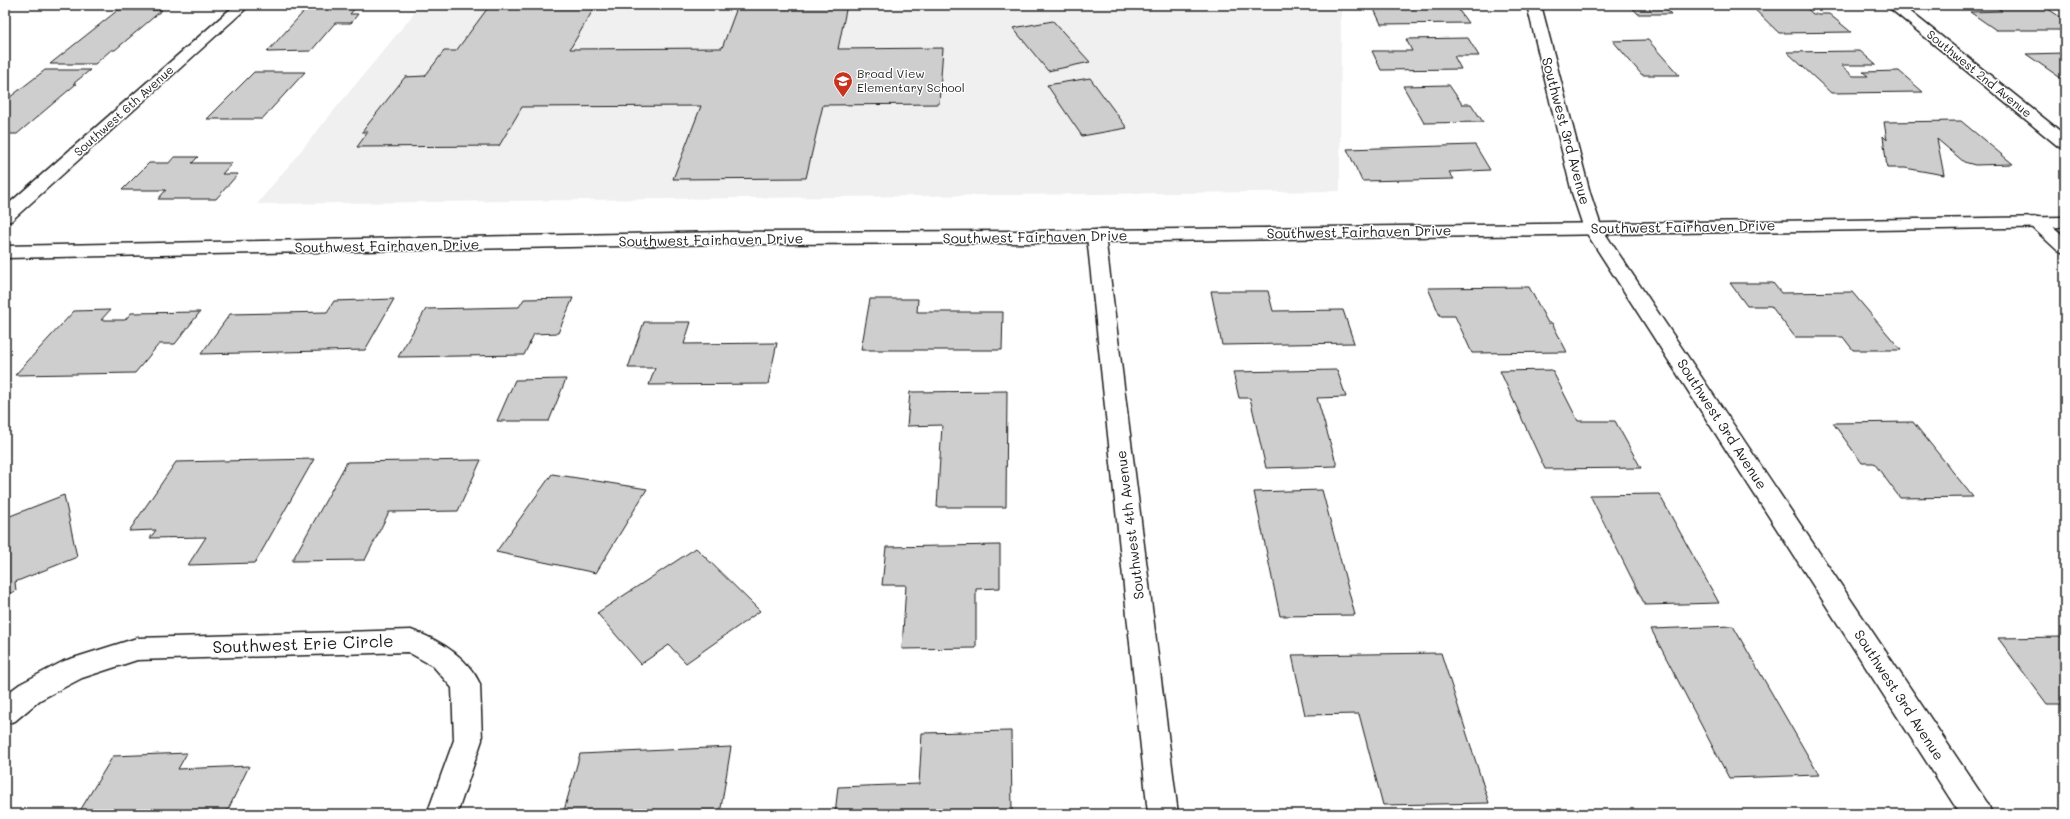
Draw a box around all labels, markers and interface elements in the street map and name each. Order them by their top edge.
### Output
street label: Southwest 2nd Avenue [1924,26,2035,120]
street label: Southwest 3rd Avenue [1538,55,1595,207]
street label: Southwest 6th Avenue [70,61,177,159]
place label: Broad View Elementary School [857,65,965,95]
school or university icon: Broad View Elementary School [832,70,854,98]
street label: Southwest Fairhaven Drive [1591,215,1775,238]
street label: Southwest Fairhaven Drive [1267,220,1451,243]
street label: Southwest Fairhaven Drive [943,225,1127,248]
street label: Southwest Fairhaven Drive [619,228,803,251]
street label: Southwest Fairhaven Drive [295,234,479,257]
street label: Southwest 3rd Avenue [1673,355,1772,493]
street label: Southwest 4th Avenue [1111,449,1148,601]
street label: Southwest 3rd Avenue [1850,626,1949,764]
street label: Southwest Erie Circle [212,629,394,657]

